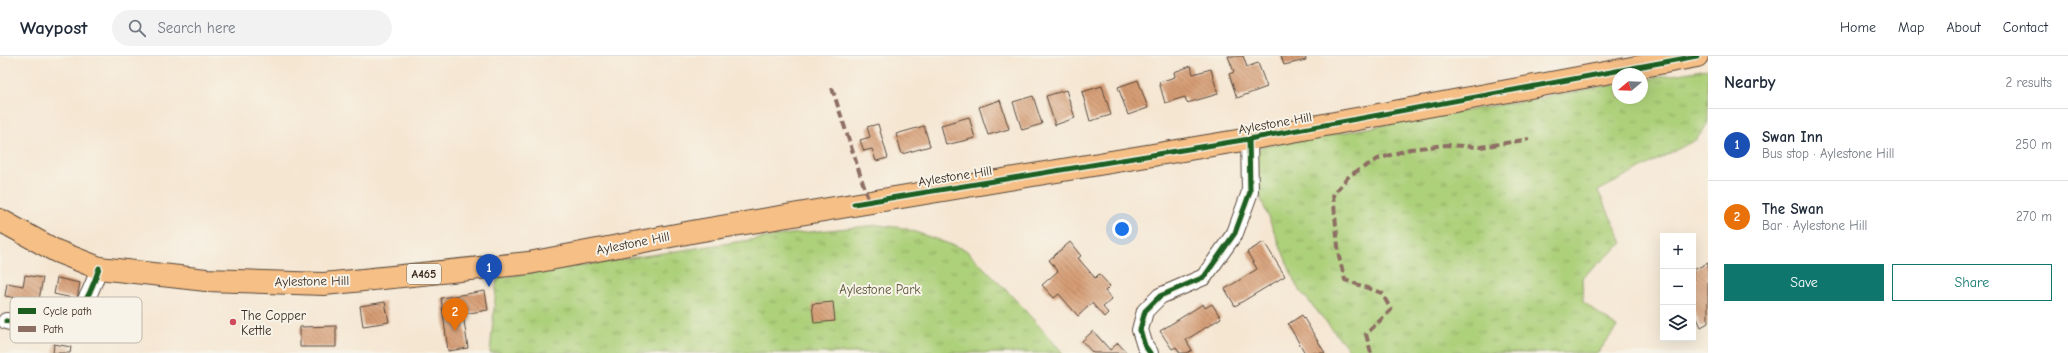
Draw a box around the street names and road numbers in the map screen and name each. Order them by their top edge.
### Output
street label: Aylestone Hill [1237,109,1313,137]
street label: Aylestone Hill [917,163,993,189]
street label: Aylestone Hill [595,229,671,257]
road number: A465 [407,264,441,284]
street label: Aylestone Hill [275,273,349,289]

